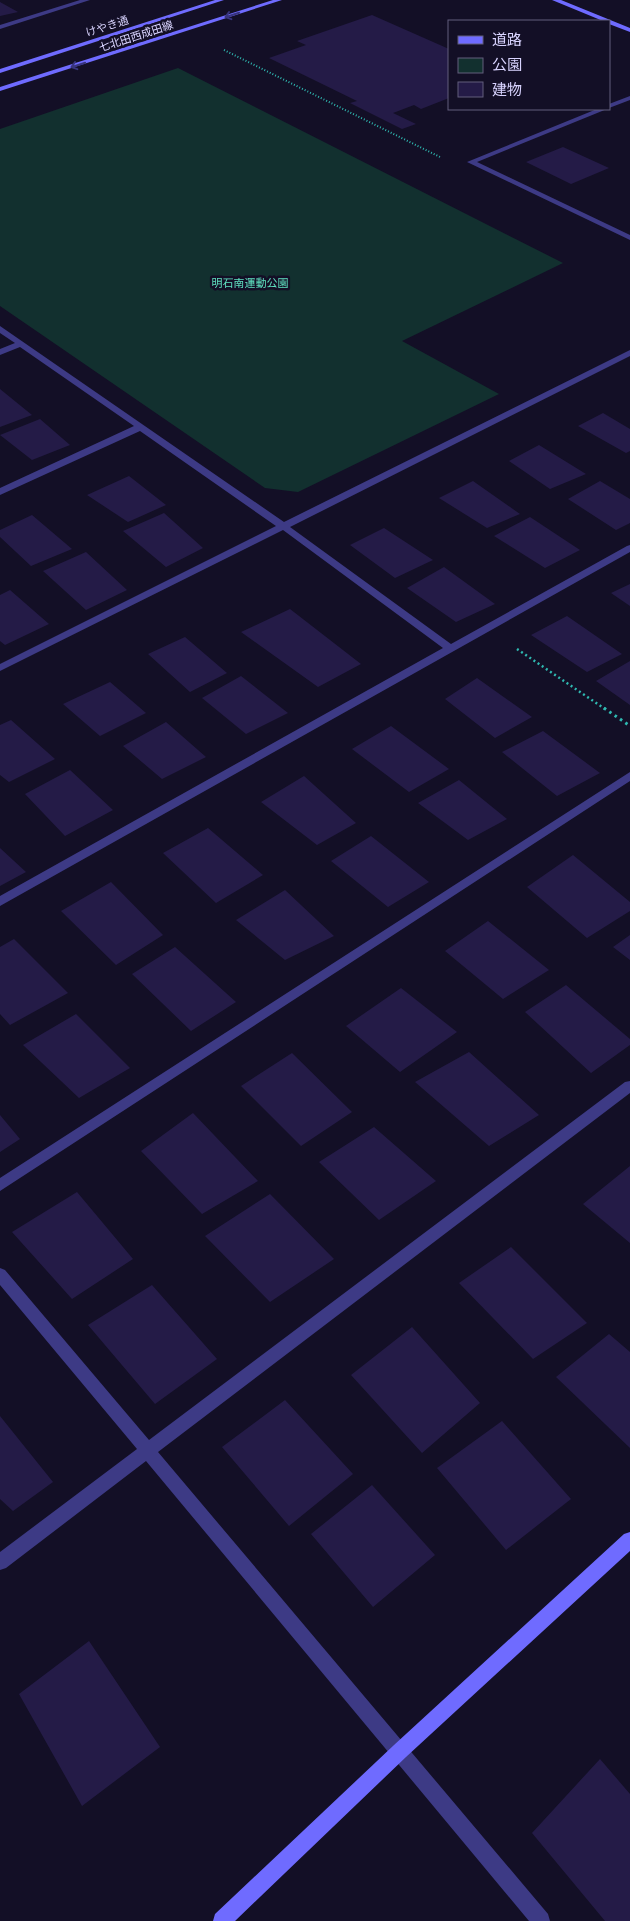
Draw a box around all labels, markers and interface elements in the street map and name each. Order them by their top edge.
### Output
one-way arrow [225,11,241,20]
street label: けやき通 [84,13,130,39]
street label: 七北田西成田線 [98,18,175,55]
legend [448,20,610,110]
text: 道路 [492,31,522,49]
text: 公園 [492,56,522,74]
one-way arrow [70,60,86,70]
text: 建物 [492,81,522,99]
park label: 明石南運動公園 [212,277,289,290]

